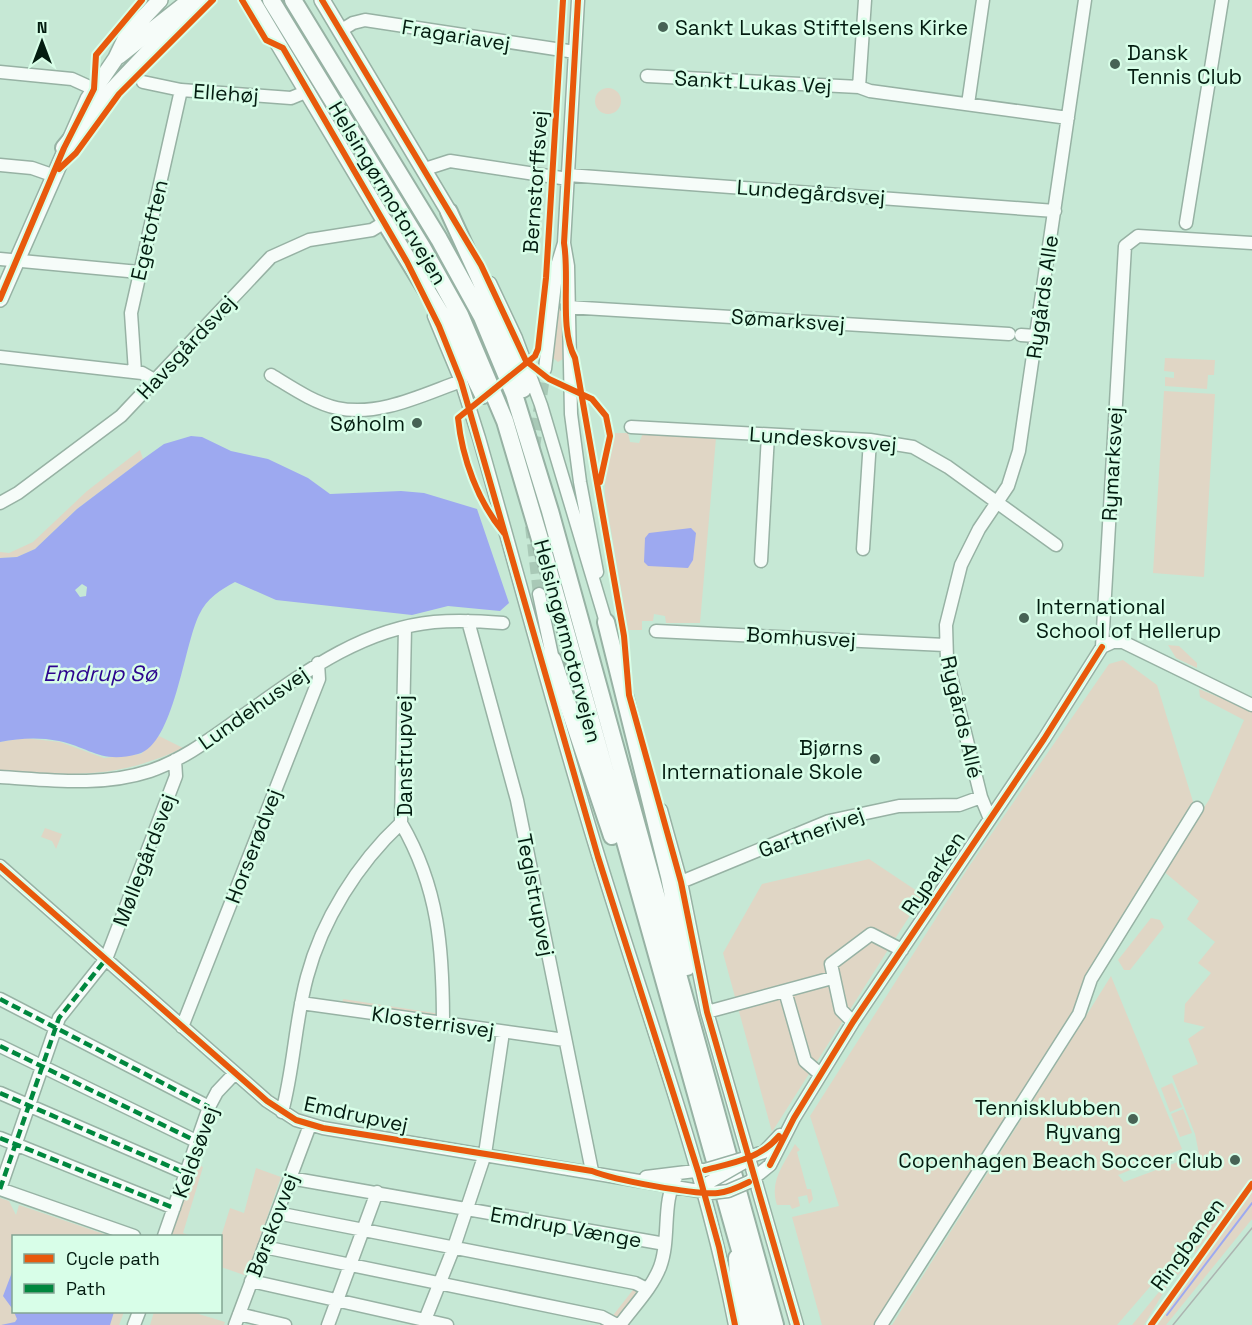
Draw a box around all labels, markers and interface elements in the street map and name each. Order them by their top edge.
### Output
north arrow [12,12,72,72]
street label: Fragariavej [400,13,512,57]
place label: Sankt Lukas Stiftelsens Kirke [675,14,968,41]
text: N [37,17,47,38]
marker: Sankt Lukas Stiftelsens Kirke [656,20,670,34]
place label: Dansk Tennis Club [1127,39,1242,90]
marker: Dansk Tennis Club [1108,57,1122,71]
street label: Sankt Lukas Vej [674,64,832,100]
street label: Ellehøj [192,77,260,109]
street label: Helsingørmotorvejen [322,96,454,290]
street label: Bernstorffsvej [517,110,553,254]
street label: Lundegårdsvej [736,173,886,211]
street label: Egetoften [124,177,174,283]
street label: Rygårds Alle [1020,233,1064,361]
street label: Havsgårdsvej [131,289,241,405]
street label: Sømarksvej [730,303,846,337]
street label: Rymarksvej [1096,406,1128,522]
place label: Søholm [330,410,405,437]
marker: Søholm [410,416,424,430]
street label: Lundeskovsvej [748,420,898,458]
street label: Helsingørmotorvejen [528,536,608,746]
place label: International School of Hellerup [1036,593,1221,644]
marker: International School of Hellerup [1017,611,1031,625]
street label: Bomhusvej [746,621,856,653]
street label: Rygårds Allé [935,653,989,781]
water label: Emdrup Sø [43,659,158,687]
street label: Lundehusvej [193,660,313,756]
street label: Danstrupvej [391,695,418,817]
place label: Bjørns Internationale Skole [662,734,863,785]
marker: Bjørns Internationale Skole [868,752,882,766]
street label: Horserødvej [219,785,287,907]
street label: Møllegårdsvej [106,790,182,930]
street label: Gartnerivej [755,800,867,864]
street label: Ryparken [895,826,971,920]
street label: Teglstrupvej [511,831,561,959]
street label: Klosterrisvej [370,1000,496,1044]
street label: Emdrupvej [301,1090,411,1138]
place label: Tennisklubben Ryvang [975,1094,1121,1145]
street label: Keldsøvej [166,1102,224,1202]
marker: Tennisklubben Ryvang [1126,1112,1140,1126]
place label: Copenhagen Beach Soccer Club [898,1147,1223,1174]
marker: Copenhagen Beach Soccer Club [1228,1153,1242,1167]
street label: Børskovvej [240,1169,304,1281]
street label: Ringbanen [1144,1192,1230,1296]
street label: Emdrup Vænge [488,1200,644,1254]
legend [12,1235,222,1313]
text: Cycle path [66,1247,160,1270]
text: Path [66,1277,106,1300]

